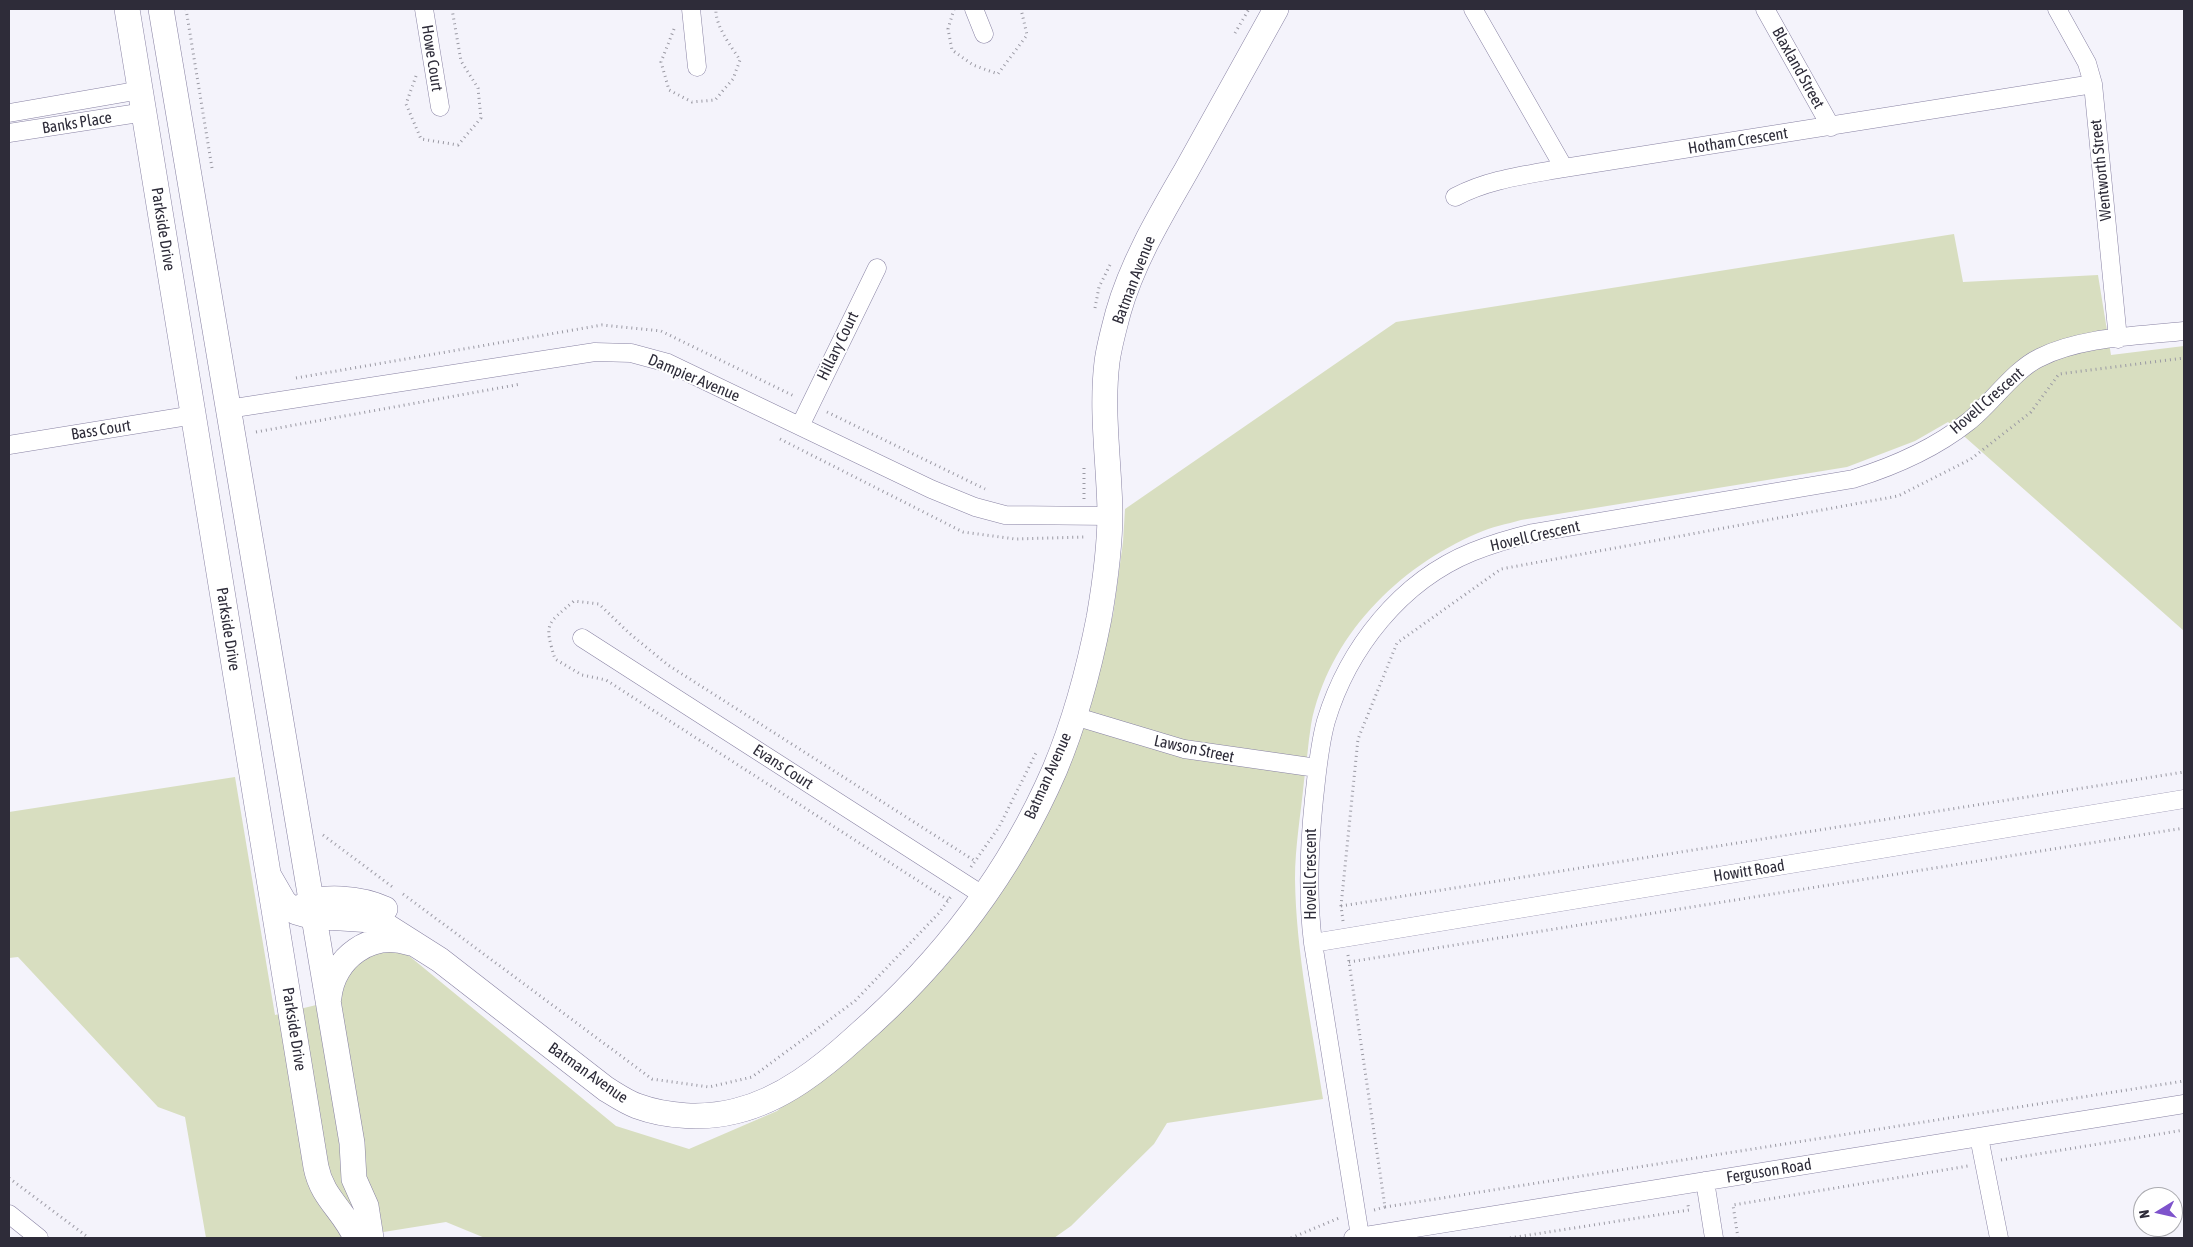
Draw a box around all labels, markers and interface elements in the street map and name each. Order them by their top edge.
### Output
street label: Howe Court [417,23,447,93]
street label: Blaxland Street [1768,24,1828,112]
street label: Banks Place [41,108,113,138]
street label: Wentworth Street [2086,118,2116,222]
street label: Hotham Crescent [1687,124,1789,158]
street label: Parkside Drive [147,186,179,272]
street label: Batman Avenue [1108,233,1160,327]
street label: Hillary Court [813,309,863,383]
street label: Dampier Avenue [645,350,743,406]
street label: Hovell Crescent [1946,364,2028,438]
street label: Bass Court [70,416,132,444]
street label: Hovell Crescent [1488,516,1582,556]
street label: Parkside Drive [212,586,244,672]
street label: Batman Avenue [1020,730,1076,822]
street label: Lawson Street [1152,731,1236,767]
street label: Evans Court [749,740,817,794]
street label: Hovell Crescent [1301,828,1321,920]
street label: Howitt Road [1712,856,1786,886]
street label: Parkside Drive [278,986,310,1072]
street label: Batman Avenue [544,1039,632,1107]
street label: Ferguson Road [1725,1155,1813,1187]
north arrow [2133,1187,2183,1237]
text: N [2136,1209,2153,1220]

